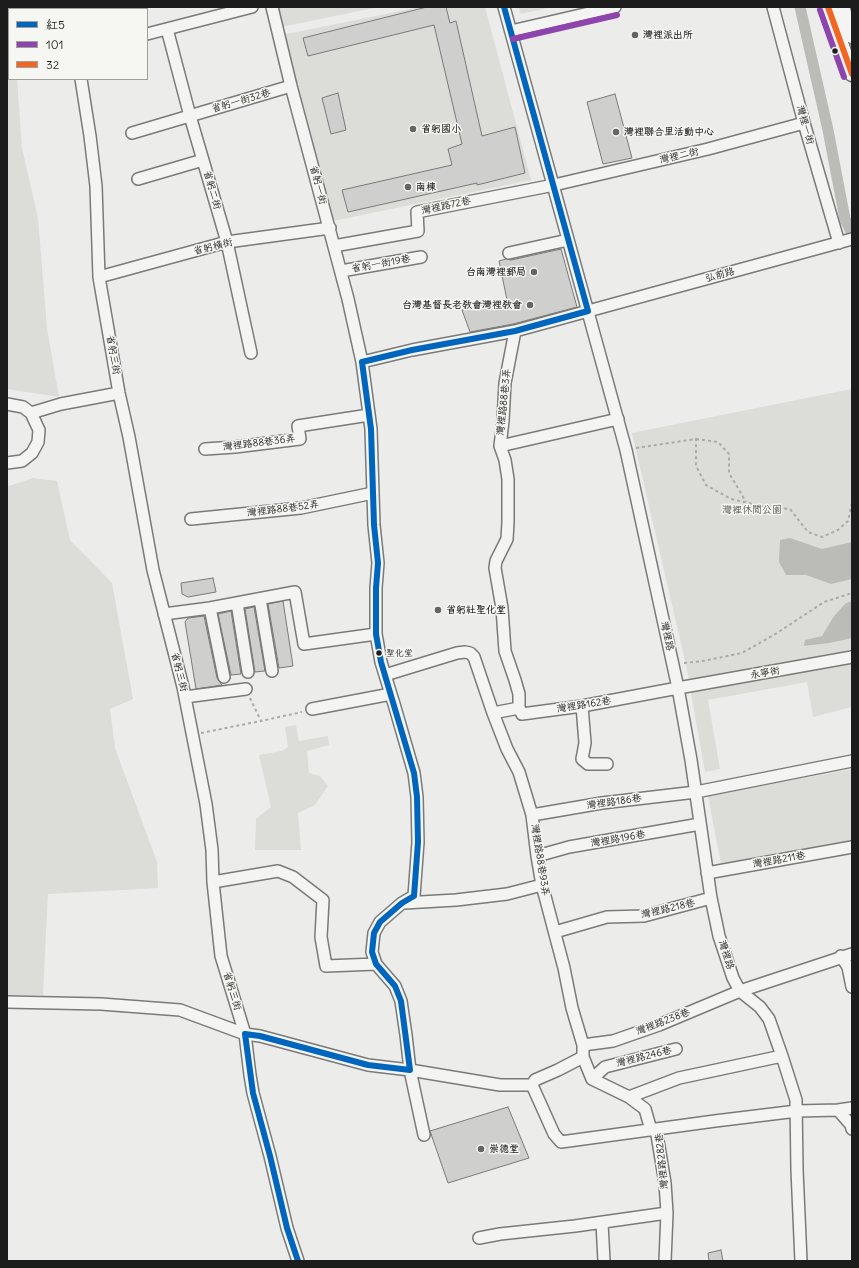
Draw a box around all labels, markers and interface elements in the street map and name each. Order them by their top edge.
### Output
legend [8,8,148,80]
text: 紅5 [46,17,65,32]
place label: 灣裡派出所 [643,29,693,41]
marker: 灣裡派出所 [630,30,640,40]
text: 101 [46,37,63,52]
unlabelled marker [830,46,840,56]
text: 32 [46,57,59,72]
street label: 省躬一街32巷 [210,87,272,115]
street label: 灣裡一街 [794,104,816,146]
place label: 省躬國小 [421,123,461,135]
marker: 省躬國小 [408,124,418,134]
place label: 灣裡聯合里活動中心 [624,126,714,138]
marker: 灣裡聯合里活動中心 [611,127,621,137]
street label: 灣裡二街 [658,146,700,166]
street label: 省躬一街 [307,164,329,206]
street label: 省躬二街 [201,169,223,211]
place label: 南棟 [416,181,436,193]
marker: 南棟 [403,182,413,192]
street label: 灣裡路72巷 [420,195,472,217]
street label: 省躬橫街 [192,236,234,258]
street label: 省躬一街19巷 [351,253,411,275]
street label: 弘前路 [704,265,736,285]
place label: 台南灣裡郵局 [466,266,526,278]
marker: 台南灣裡郵局 [529,267,539,277]
place label: 台灣基督長老教會灣裡教會 [402,299,522,311]
marker: 台灣基督長老教會灣裡教會 [525,300,535,310]
street label: 省躬三街 [104,334,122,376]
street label: 灣裡路88巷3弄 [495,368,513,436]
street label: 灣裡路88巷36弄 [222,433,296,453]
street label: 灣裡路88巷52弄 [246,499,320,519]
park label: 灣裡休閒公園 [722,504,782,516]
place label: 省躬社聖化堂 [446,604,506,616]
marker: 省躬社聖化堂 [433,605,443,615]
street label: 灣裡路 [658,620,676,652]
marker: 聖化堂 [374,648,384,658]
place label: 聖化堂 [386,648,413,658]
street label: 省躬三街 [168,651,190,693]
street label: 永寧街 [749,664,781,682]
street label: 灣裡路162巷 [556,695,612,715]
street label: 灣裡路186巷 [586,792,642,812]
street label: 灣裡路88巷93弄 [528,823,552,897]
street label: 灣裡路196巷 [590,828,646,850]
street label: 灣裡路211巷 [752,849,806,871]
street label: 灣裡路218巷 [640,897,696,921]
street label: 灣裡路 [716,939,736,971]
street label: 省躬三街 [220,970,244,1012]
street label: 灣裡路238巷 [634,1006,692,1038]
street label: 灣裡路246巷 [615,1044,673,1070]
street label: 灣裡路282巷 [653,1132,671,1190]
place label: 崇德堂 [489,1143,519,1155]
marker: 崇德堂 [476,1144,486,1154]

